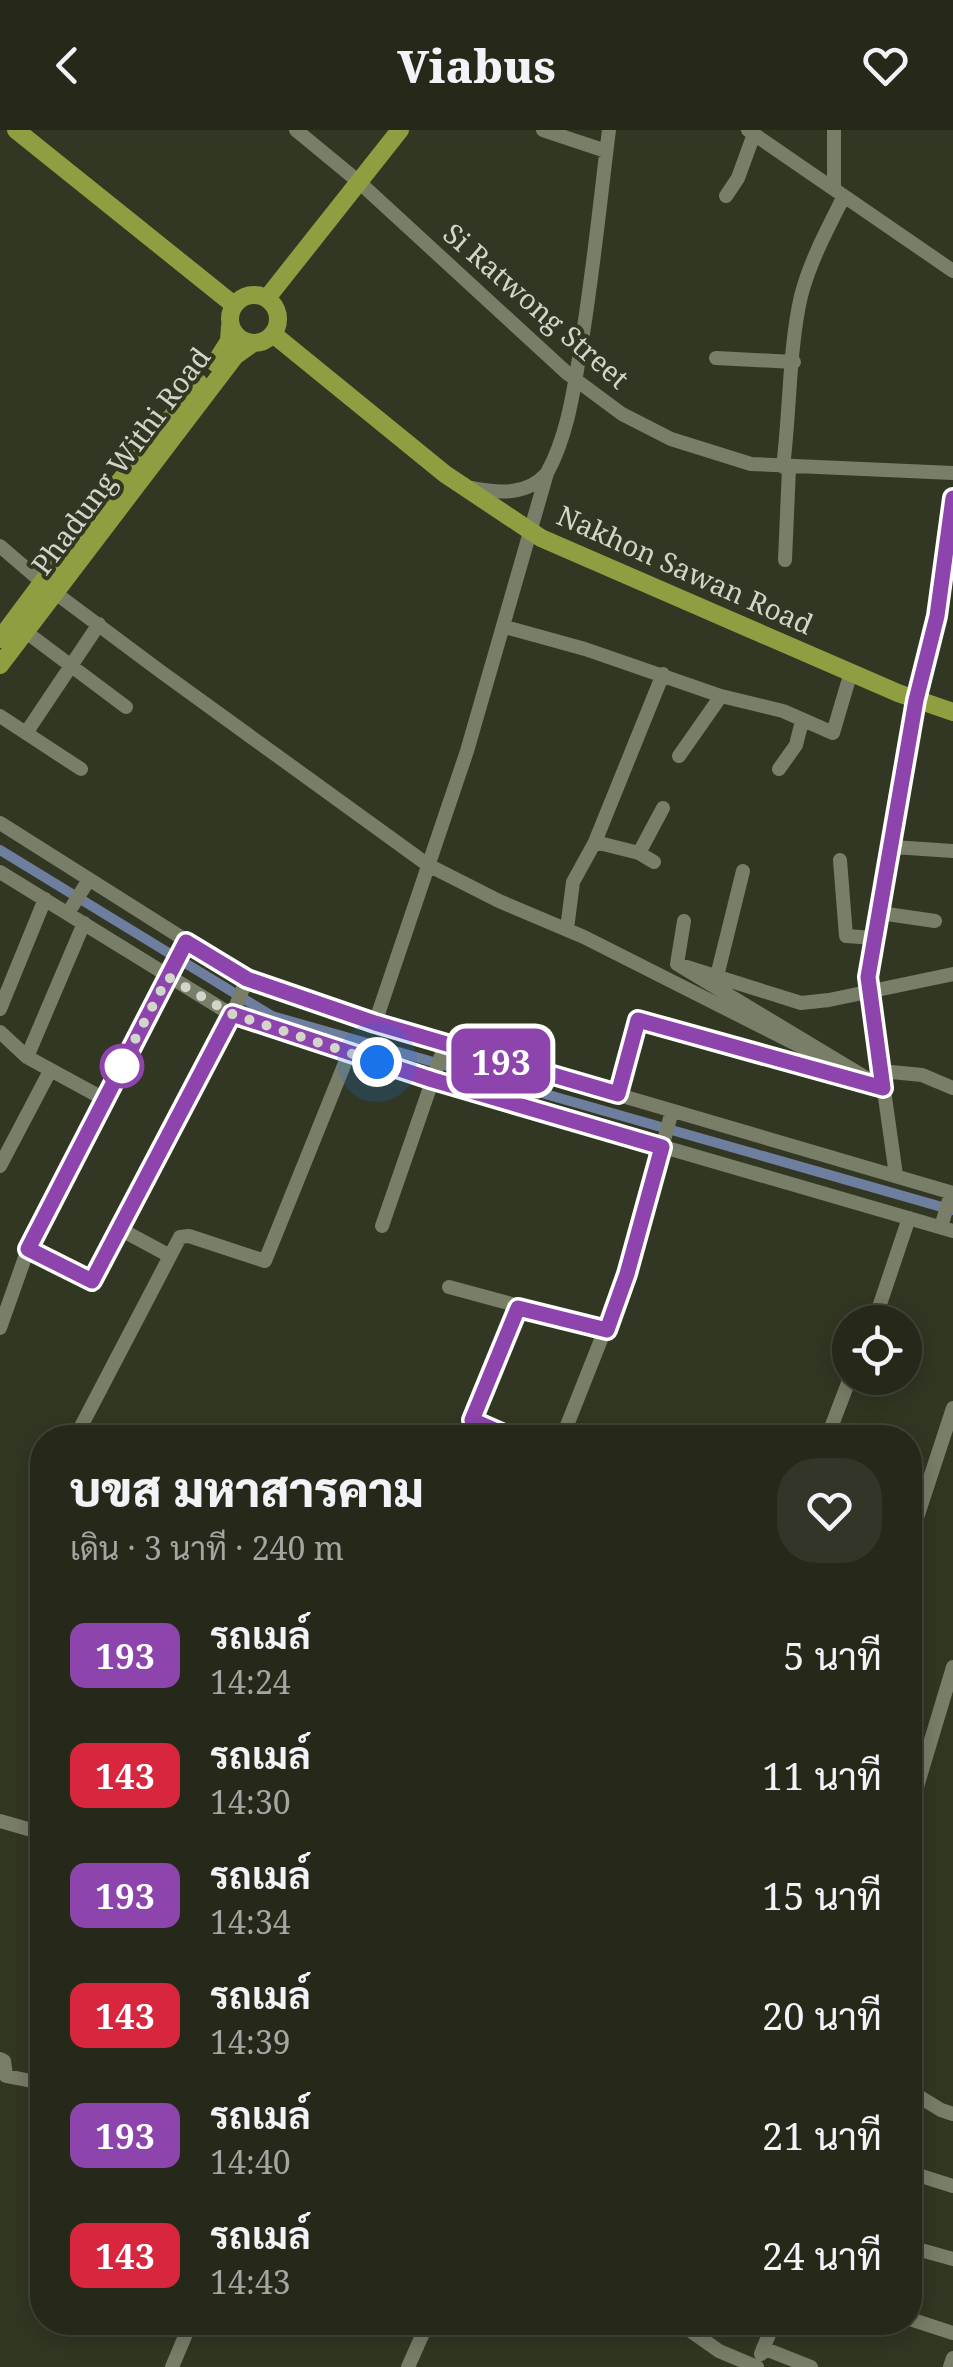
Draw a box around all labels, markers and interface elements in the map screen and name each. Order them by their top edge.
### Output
text: Viabus [397,35,556,96]
icon: back [40,38,95,93]
icon: heart [858,38,913,93]
street label: Si Ratwong Street [436,214,638,397]
street label: Phadung Withi Road [22,339,218,582]
street label: Nakhon Sawan Road [551,495,819,643]
line badge: 193 [444,1028,558,1094]
your location [352,1037,402,1087]
text: 193 [471,1038,531,1085]
unlabelled marker [101,1045,143,1087]
map controls [832,1305,922,1395]
button: locate [832,1305,922,1395]
text: บขส มหาสารคาม [70,1456,424,1521]
button: heart [777,1458,882,1563]
text: เดิน · 3 นาที · 240 m [70,1526,344,1569]
text: รถเมล์ [210,1608,311,1660]
text: 5 นาที [783,1629,882,1681]
text: 193 [95,1632,155,1679]
text: 14:24 [210,1660,291,1703]
text: รถเมล์ [210,1728,311,1780]
text: 11 นาที [762,1749,882,1801]
text: 143 [95,1752,155,1799]
text: 14:30 [210,1780,291,1823]
text: รถเมล์ [210,1848,311,1900]
text: 15 นาที [762,1869,882,1921]
text: 193 [95,1872,155,1919]
text: 14:34 [210,1900,291,1943]
text: รถเมล์ [210,1968,311,2020]
text: 20 นาที [762,1989,882,2041]
text: 143 [95,1992,155,2039]
text: 14:39 [210,2020,291,2063]
text: รถเมล์ [210,2088,311,2140]
text: 21 นาที [762,2109,882,2161]
text: 193 [95,2112,155,2159]
text: 14:40 [210,2140,291,2183]
text: รถเมล์ [210,2208,311,2260]
text: 24 นาที [762,2229,882,2281]
text: 143 [95,2232,155,2279]
text: 14:43 [210,2260,291,2303]

